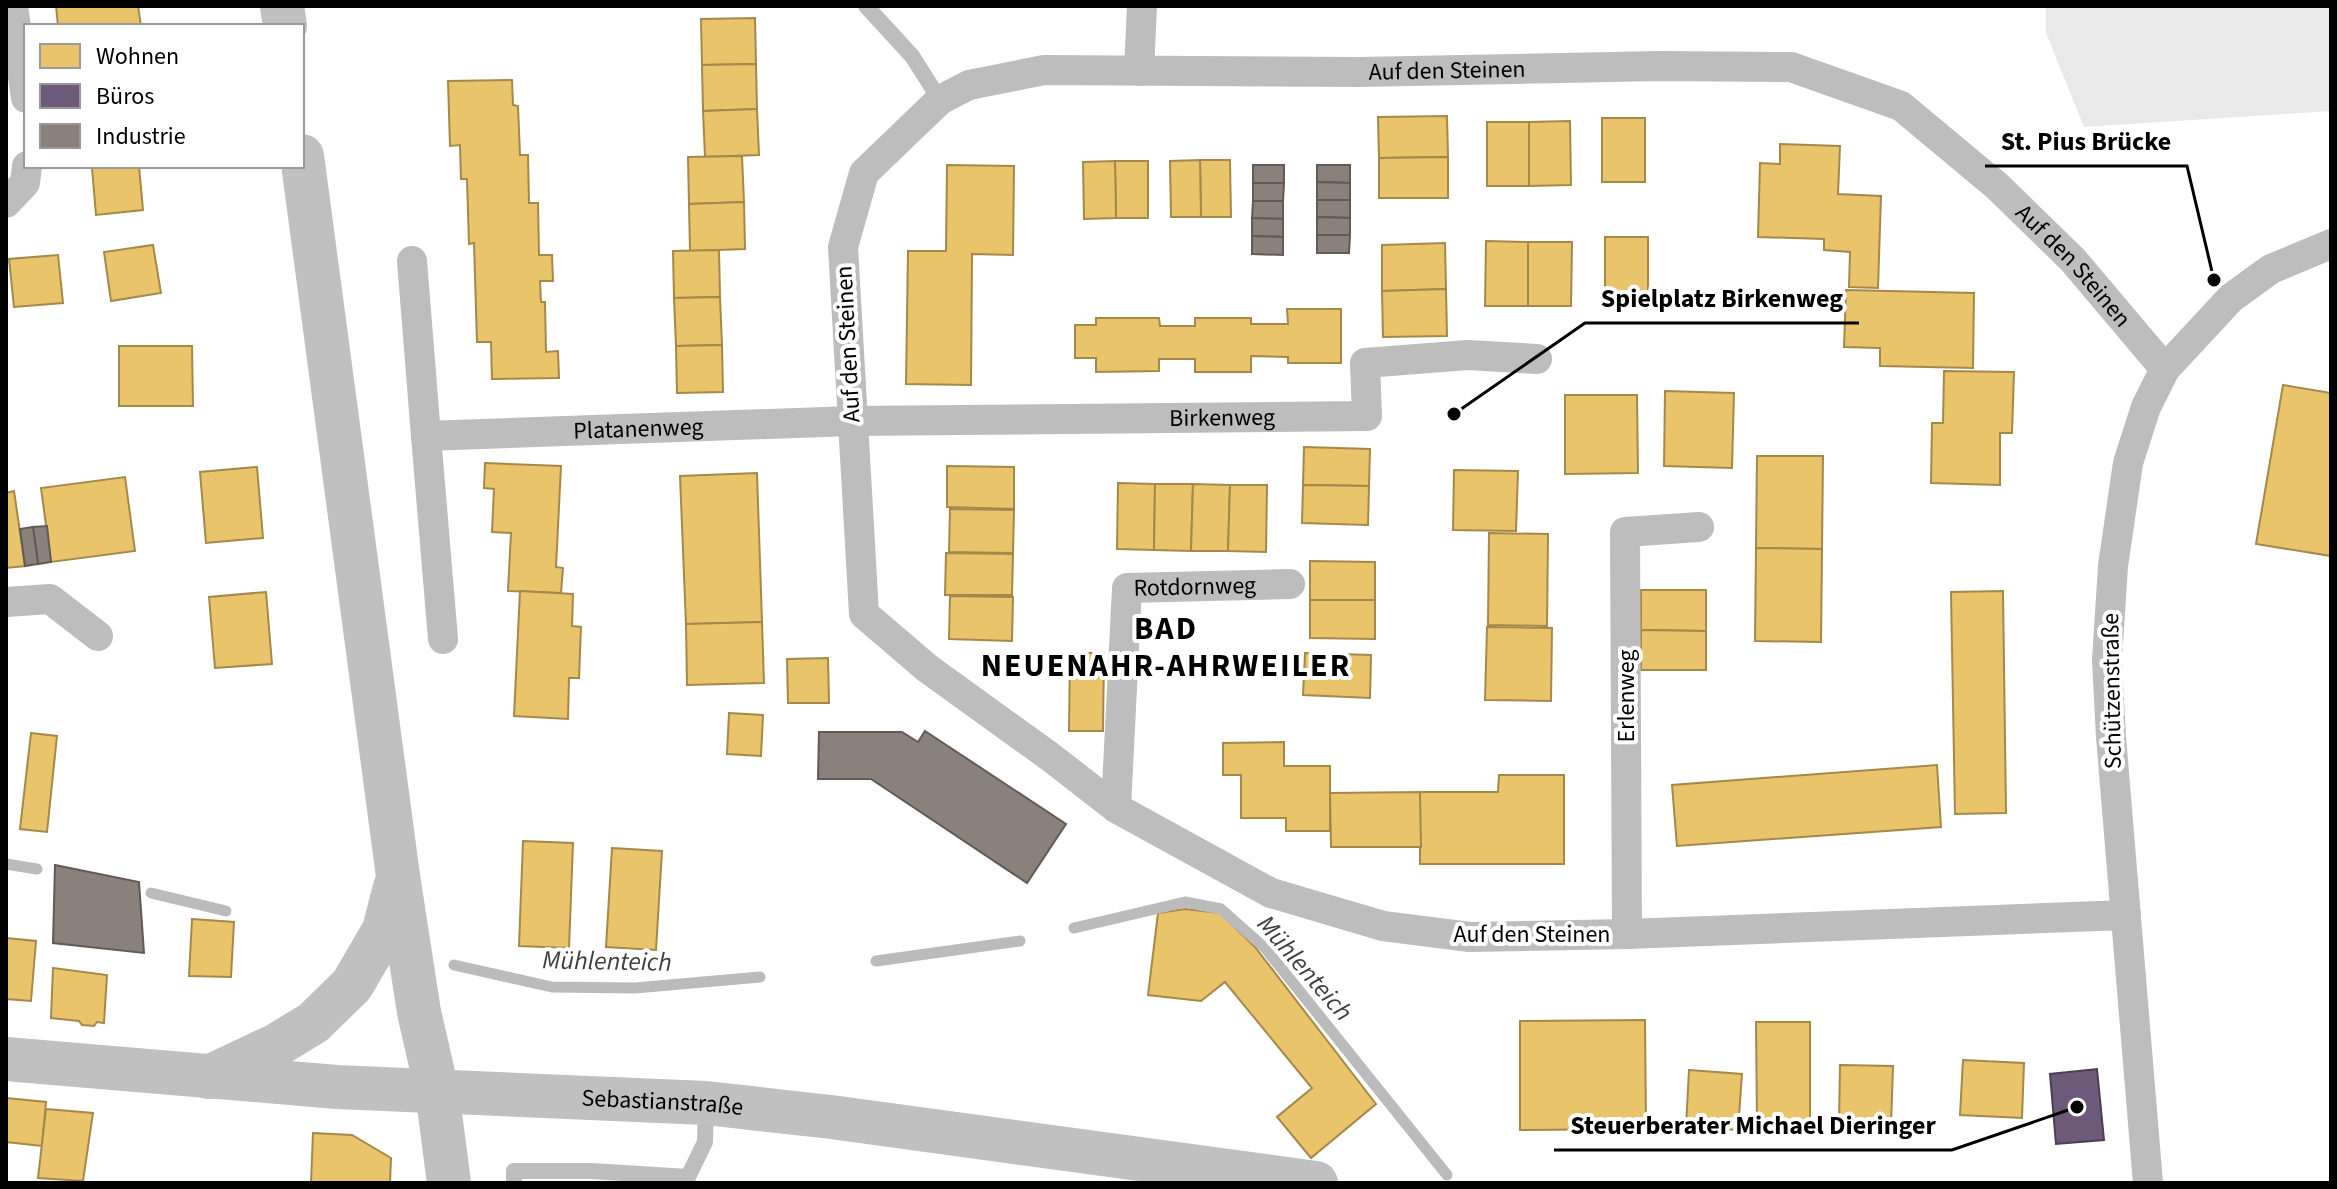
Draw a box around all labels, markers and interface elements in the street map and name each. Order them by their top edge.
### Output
legend [24,24,304,168]
text: Wohnen [96,39,179,74]
street label: Auf den Steinen [1368,51,1526,89]
text: Büros [96,79,154,114]
callout: St. Pius Brücke [1985,116,2187,166]
text: Industrie [96,119,186,154]
text: St. Pius Brücke [2001,123,2171,160]
street label: Auf den Steinen [2008,196,2140,335]
street label: Auf den Steinen [826,265,870,423]
callout: Spielplatz Birkenweg [1585,273,1859,323]
text: Spielplatz Birkenweg [1601,280,1843,317]
street label: Birkenweg [1169,399,1275,435]
street label: Platanenweg [573,409,704,448]
street label: Rotdornweg [1133,567,1256,605]
district label: BAD NEUENAHR-AHRWEILER [981,606,1351,689]
street label: Schützenstraße [2093,613,2131,769]
street label: Erlenweg [1609,649,1644,743]
water label: Mühlenteich [1248,907,1362,1029]
street label: Auf den Steinen [1454,917,1610,952]
water label: Mühlenteich [542,941,672,981]
street label: Sebastianstraße [581,1080,745,1125]
callout: Steuerberater Michael Dieringer [1554,1100,1952,1150]
text: Steuerberater Michael Dieringer [1570,1107,1936,1144]

